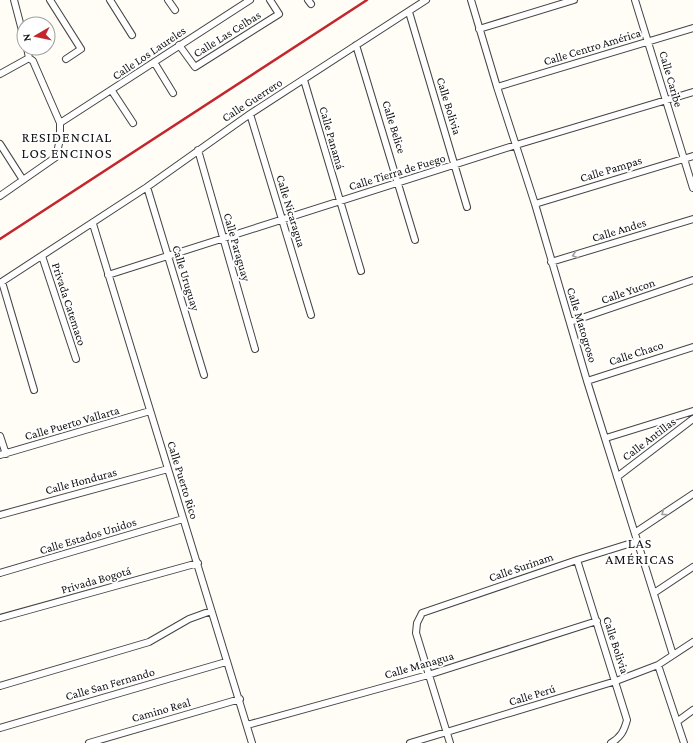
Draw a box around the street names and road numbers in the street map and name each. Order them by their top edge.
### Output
street label: Calle Las Celbas [191,8,264,60]
street label: Calle Los Laureles [110,23,189,83]
street label: Calle Centro América [542,25,643,68]
street label: Calle Caribe [656,49,686,109]
street label: Calle Guerrero [219,75,285,125]
street label: Calle Bolivia [434,76,465,137]
street label: Calle Belice [379,99,409,155]
street label: Calle Panamá [316,105,348,172]
street label: Calle Tierra de Fuego [347,151,447,193]
street label: Calle Pampas [578,153,644,185]
street label: Calle Nicaragua [273,173,309,249]
street label: Calle Paraguay [221,211,254,283]
street label: Calle Andes [590,215,648,245]
street label: Calle Uruguay [169,243,203,313]
street label: Privada Catemaco [49,261,89,347]
street label: Calle Yucon [599,275,657,307]
street label: Calle Matogroso [564,286,600,364]
street label: Calle Chaco [607,338,665,368]
street label: Calle Puerto Vallarta [23,403,121,443]
street label: Calle Antillas [619,414,679,464]
street label: Calle Puerto Rico [164,439,202,521]
street label: Calle Honduras [44,465,119,497]
street label: Calle Estados Unidos [38,515,138,557]
street label: Calle Surinam [487,549,555,585]
street label: Privada Bogotá [59,563,133,597]
street label: Calle Bolivia [600,615,632,676]
street label: Calle Managua [383,648,456,682]
street label: Calle San Fernando [64,665,156,703]
street label: Calle Perú [507,681,558,709]
street label: Camino Real [130,695,192,725]

